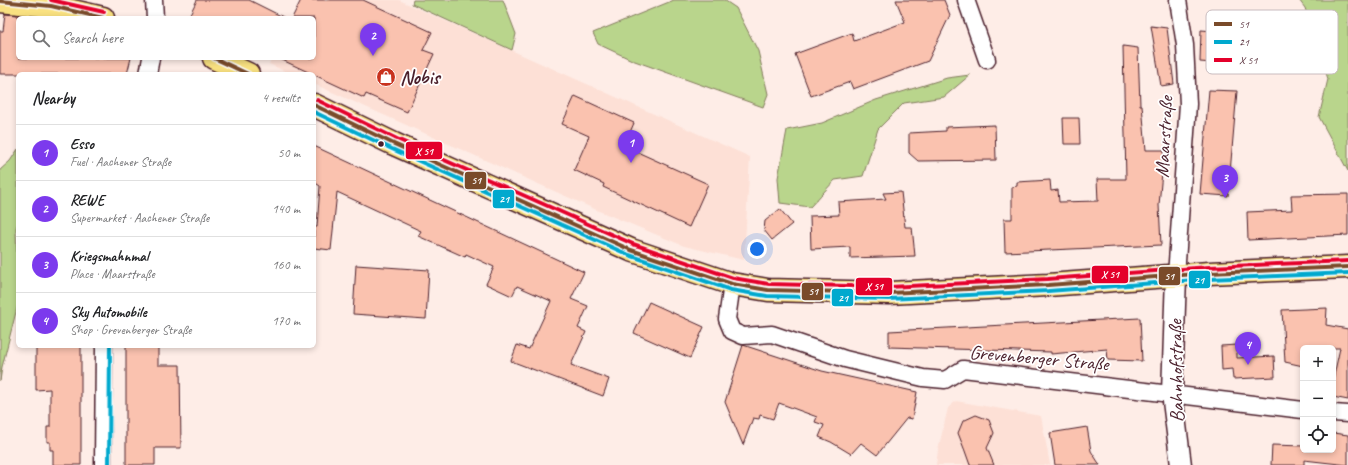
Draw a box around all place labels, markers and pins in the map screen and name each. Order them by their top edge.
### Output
pin: 2 [360,23,386,56]
place label: Nobis [400,65,441,90]
shop icon: Nobis [375,66,397,88]
pin: 1 [618,130,644,163]
unlabelled marker [376,139,386,149]
pin: 3 [1212,165,1238,198]
pin: 4 [1235,332,1261,365]

